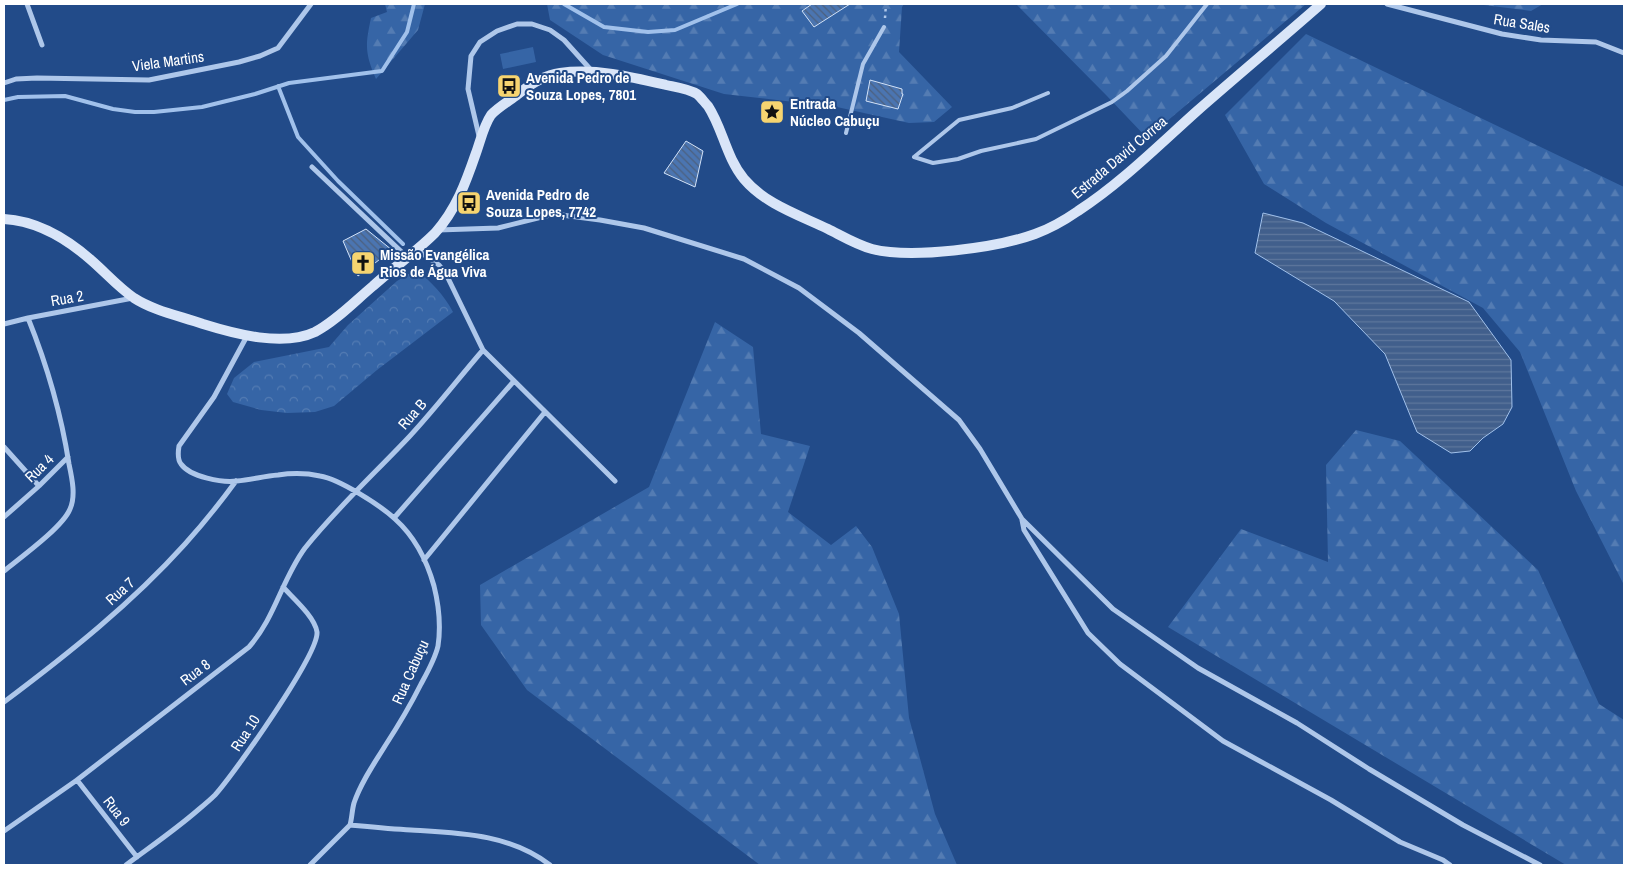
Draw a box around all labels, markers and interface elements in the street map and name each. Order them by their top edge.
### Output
street label: Rua Sales [1492,8,1552,38]
street label: Viela Martins [131,46,205,76]
place label: Avenida Pedro de Souza Lopes, 7801 [526,67,636,105]
bus stop icon: Avenida Pedro de Souza Lopes, 7801 [496,73,522,99]
place label: Entrada Núcleo Cabuçu [790,93,880,131]
place icon: Entrada Núcleo Cabuçu [759,99,785,125]
street label: Estrada David Correa [1067,111,1171,203]
place label: Avenida Pedro de Souza Lopes, 7742 [486,184,596,222]
bus stop icon: Avenida Pedro de Souza Lopes, 7742 [456,190,482,216]
place label: Missão Evangélica Rios de Água Viva [380,244,490,282]
church icon: Missão Evangélica Rios de Água Viva [350,250,376,276]
street label: Rua 2 [49,285,85,311]
street label: Rua B [393,394,431,434]
street label: Rua 4 [20,449,58,487]
street label: Rua 7 [101,572,139,610]
street label: Rua Cabuçu [387,636,433,708]
street label: Rua 8 [176,654,215,690]
street label: Rua 10 [225,711,265,755]
street label: Rua 9 [99,792,135,831]

